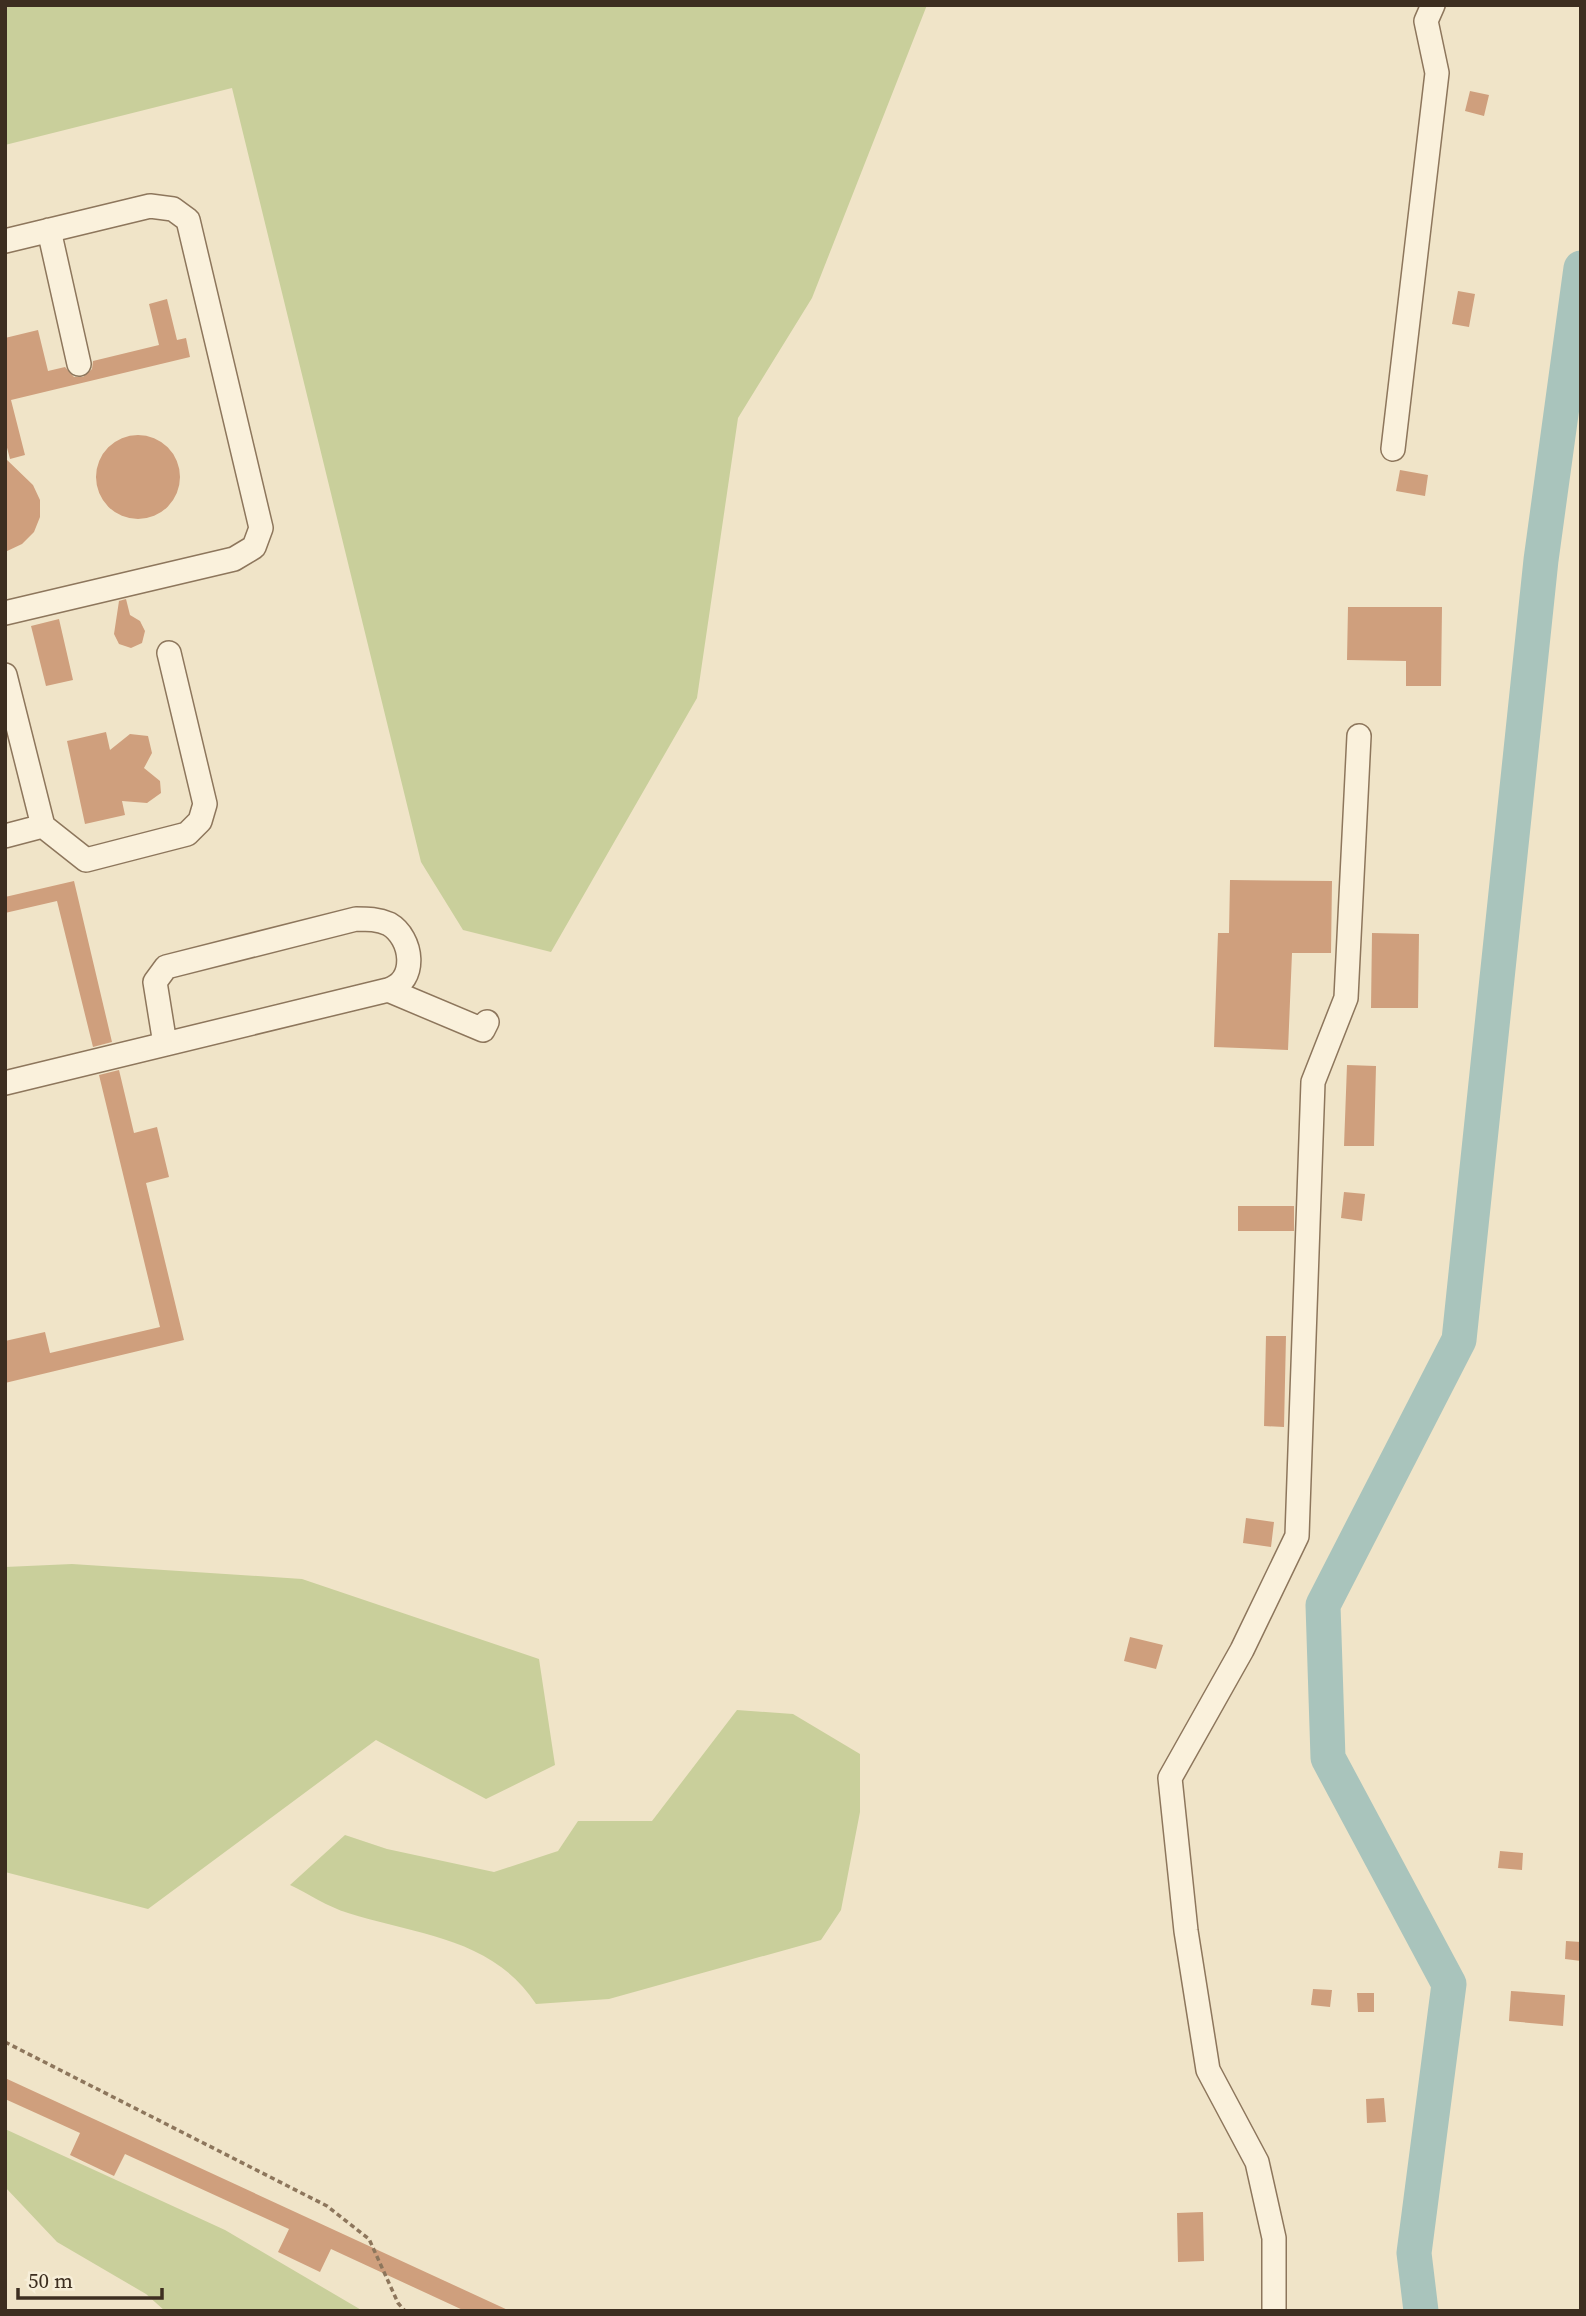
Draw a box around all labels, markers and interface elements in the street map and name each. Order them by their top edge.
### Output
scale bar [18,2256,161,2300]
text: 50 m [28,2266,73,2295]

